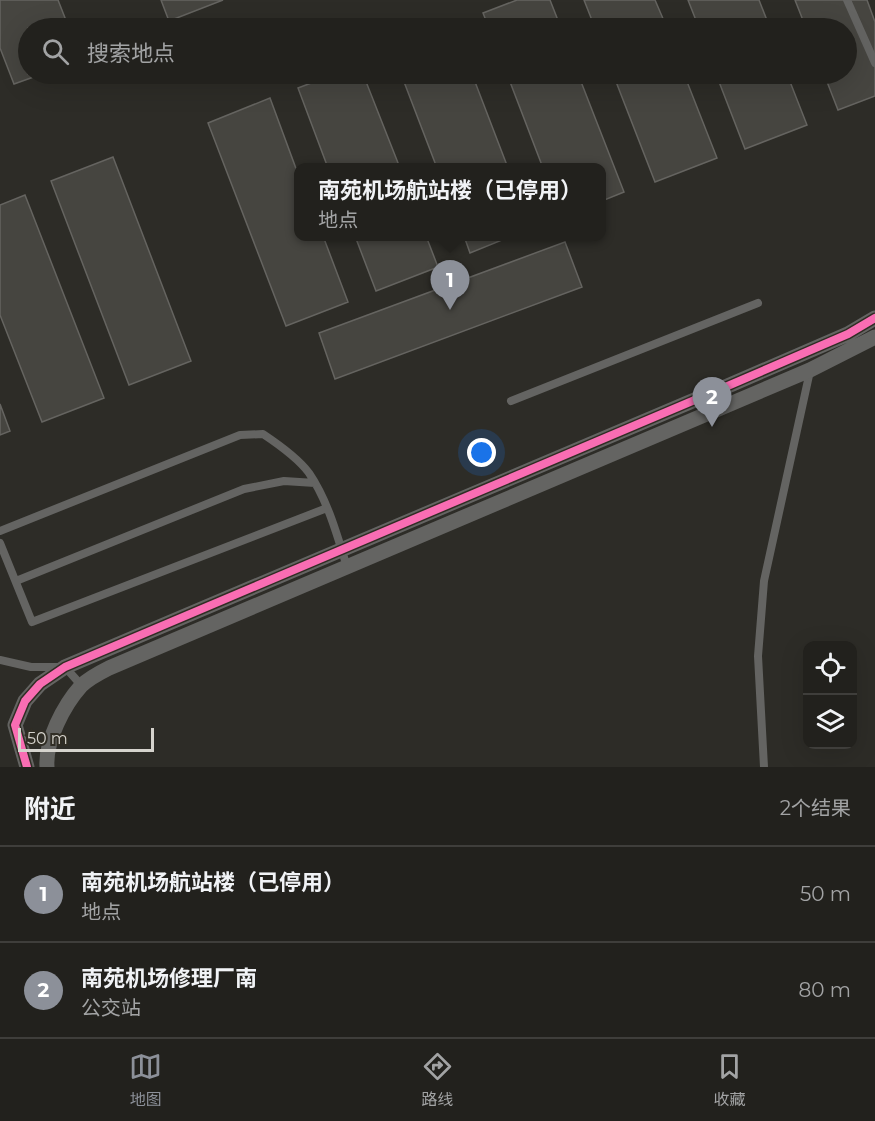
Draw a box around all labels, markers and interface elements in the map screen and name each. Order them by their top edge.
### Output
search box [18,18,857,84]
icon: search [39,35,72,68]
text: 搜索地点 [87,40,175,67]
popup [294,163,606,241]
text: 南苑机场航站楼（已停用） [318,177,582,204]
text: 地点 [318,208,358,232]
pin: 1 [430,260,470,310]
pin: 2 [692,378,732,427]
your location [467,438,496,467]
map controls [803,641,857,749]
button: locate [803,641,857,695]
button: layers [803,695,857,749]
scale bar [18,725,154,752]
text: 50 m [27,729,68,748]
text: 附近 [24,793,76,825]
text: 2个结果 [780,796,851,820]
text: 南苑机场航站楼（已停用） [81,869,345,896]
text: 1 [40,882,47,906]
text: 50 m [800,882,851,906]
text: 地点 [81,900,121,924]
text: 南苑机场修理厂南 [81,965,257,992]
text: 2 [38,978,49,1002]
text: 80 m [799,978,851,1002]
text: 公交站 [81,996,141,1020]
tab: 地图 [129,1050,162,1110]
tab: 路线 [421,1050,454,1110]
tab: 收藏 [713,1050,746,1110]

